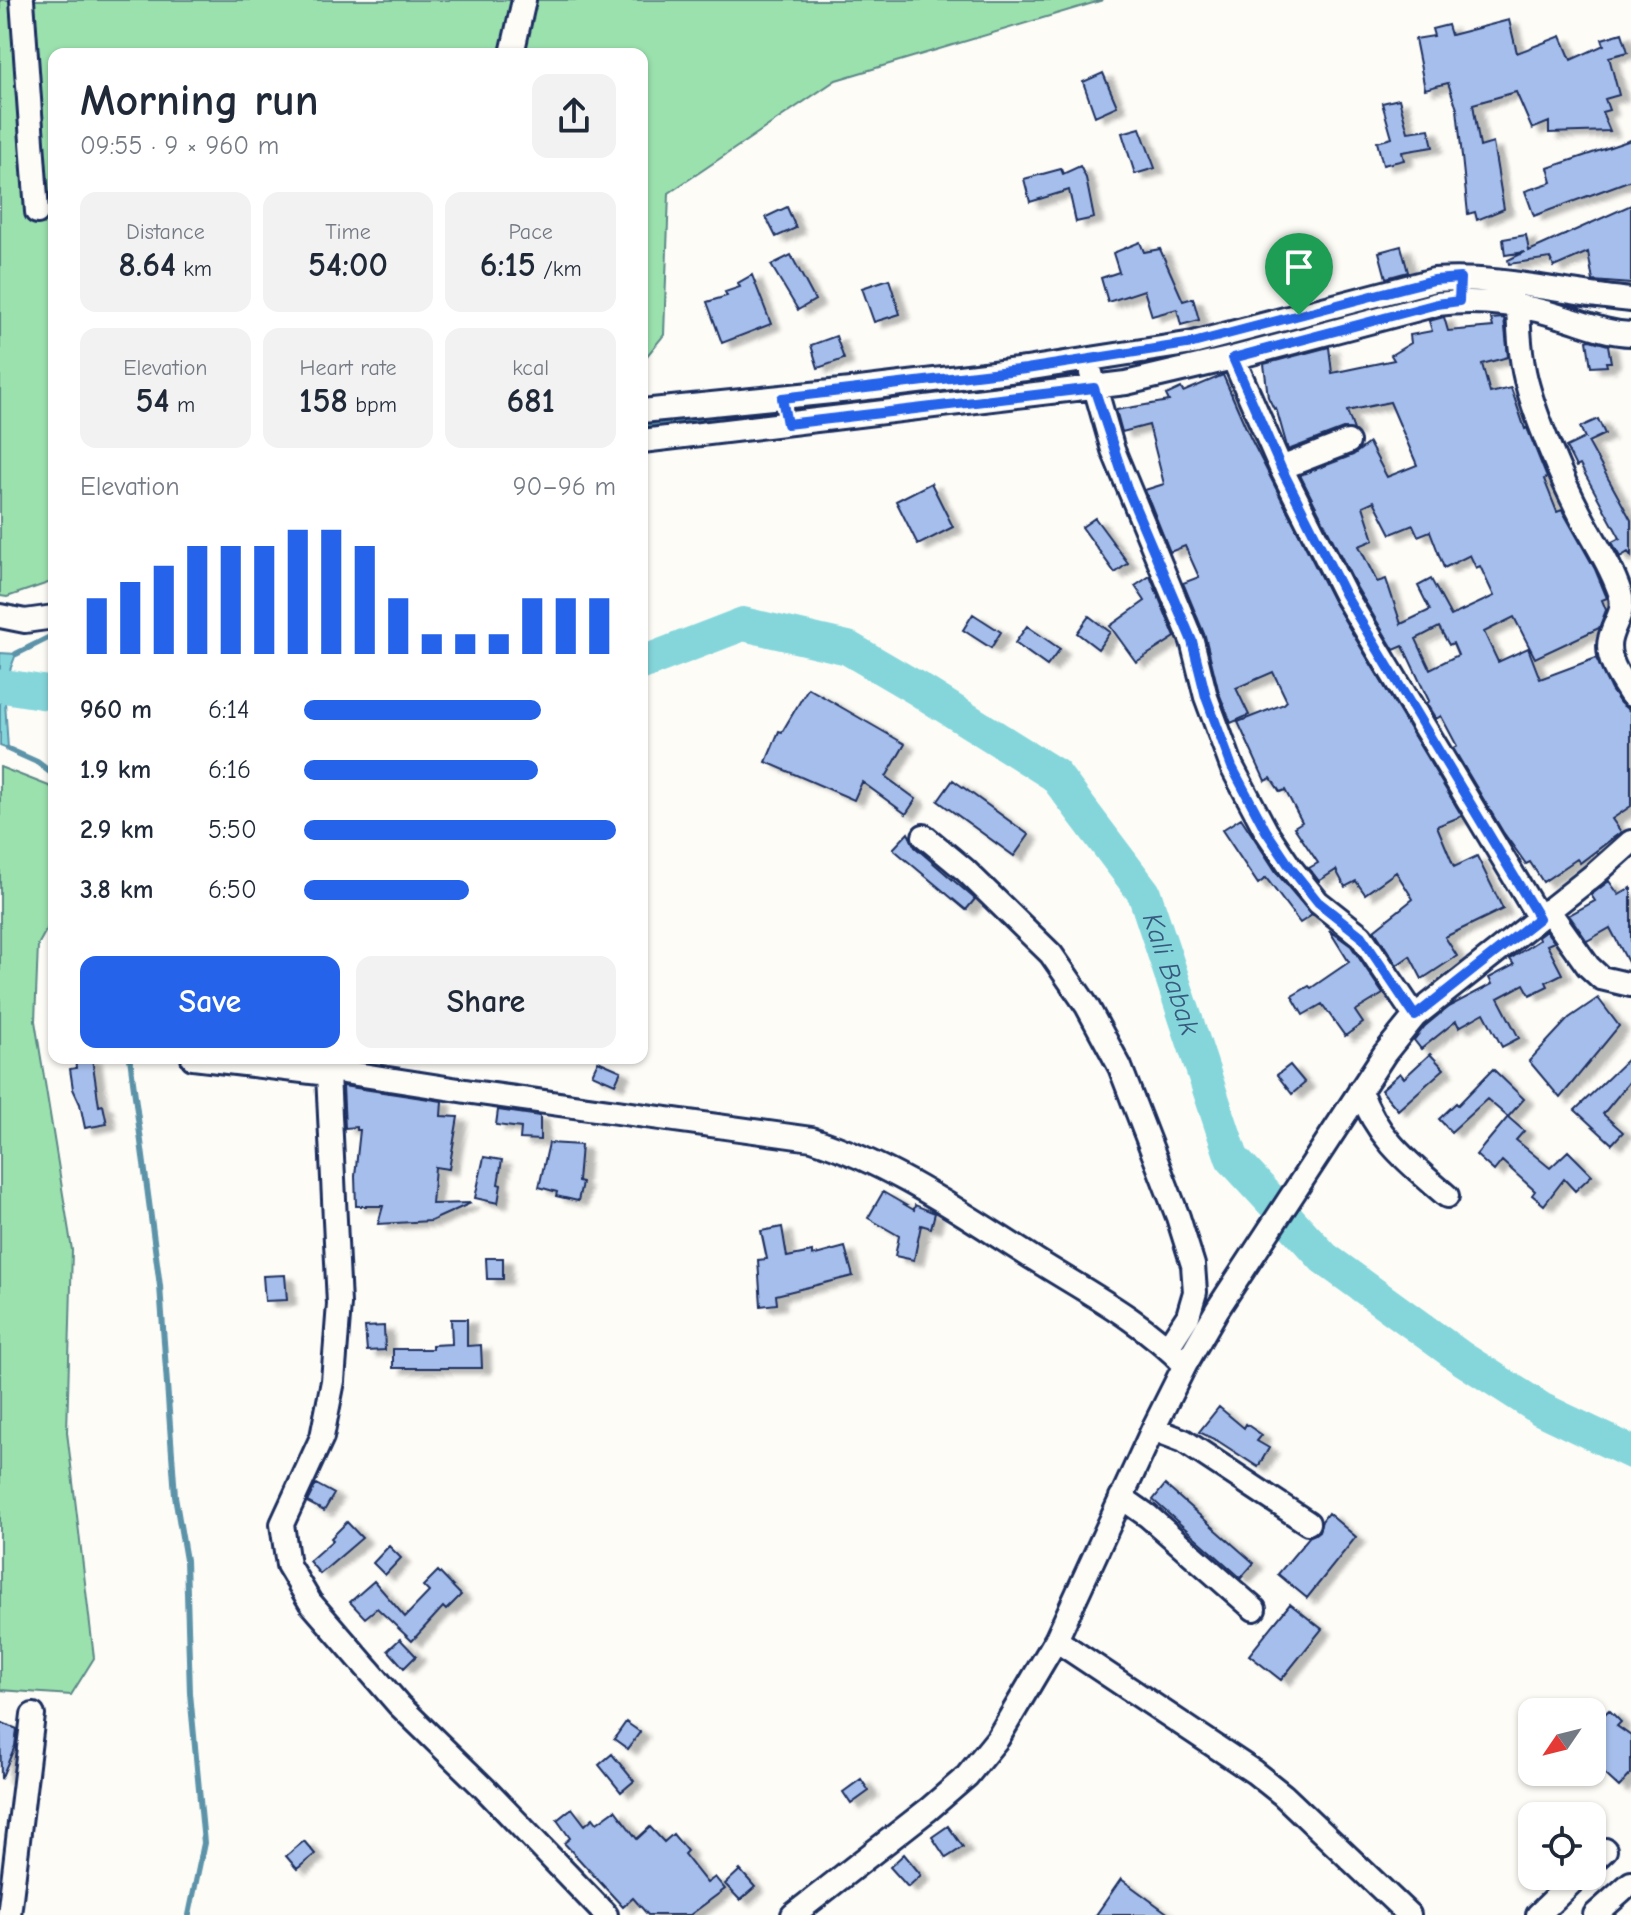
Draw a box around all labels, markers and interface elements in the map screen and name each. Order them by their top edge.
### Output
button: share [532,74,616,158]
text: Morning run [80,75,319,126]
text: 09:55 · 9 × 960 m [80,131,279,161]
text: Distance [126,219,205,245]
text: Time [325,219,371,245]
text: Pace [508,219,553,245]
pin [1265,233,1333,315]
text: 8.64 [119,245,176,285]
text: 54:00 [308,245,388,285]
text: 6:15 [480,245,536,285]
icon: arrive [1277,245,1321,289]
text: km [176,256,212,282]
text: /km [536,256,582,282]
text: Elevation [123,355,207,381]
text: Heart rate [299,355,396,381]
text: kcal [512,355,549,381]
text: 54 [136,381,170,421]
text: 158 [299,381,348,421]
text: 681 [506,381,555,421]
text: m [170,392,195,418]
text: bpm [348,392,397,418]
text: Elevation [80,472,180,502]
text: 90–96 m [513,472,616,502]
text: 960 m [80,695,152,725]
text: 6:14 [208,695,250,725]
text: 1.9 km [80,755,151,785]
text: 6:16 [208,755,251,785]
text: 2.9 km [80,815,154,845]
text: 5:50 [208,815,257,845]
text: 3.8 km [80,875,153,905]
text: 6:50 [208,875,257,905]
water label: Kali Babak [1136,909,1206,1039]
button: Save [80,956,340,1048]
button: Share [356,956,616,1048]
north arrow [1518,1698,1606,1786]
map controls [1518,1698,1606,1890]
button: locate [1518,1802,1606,1890]

